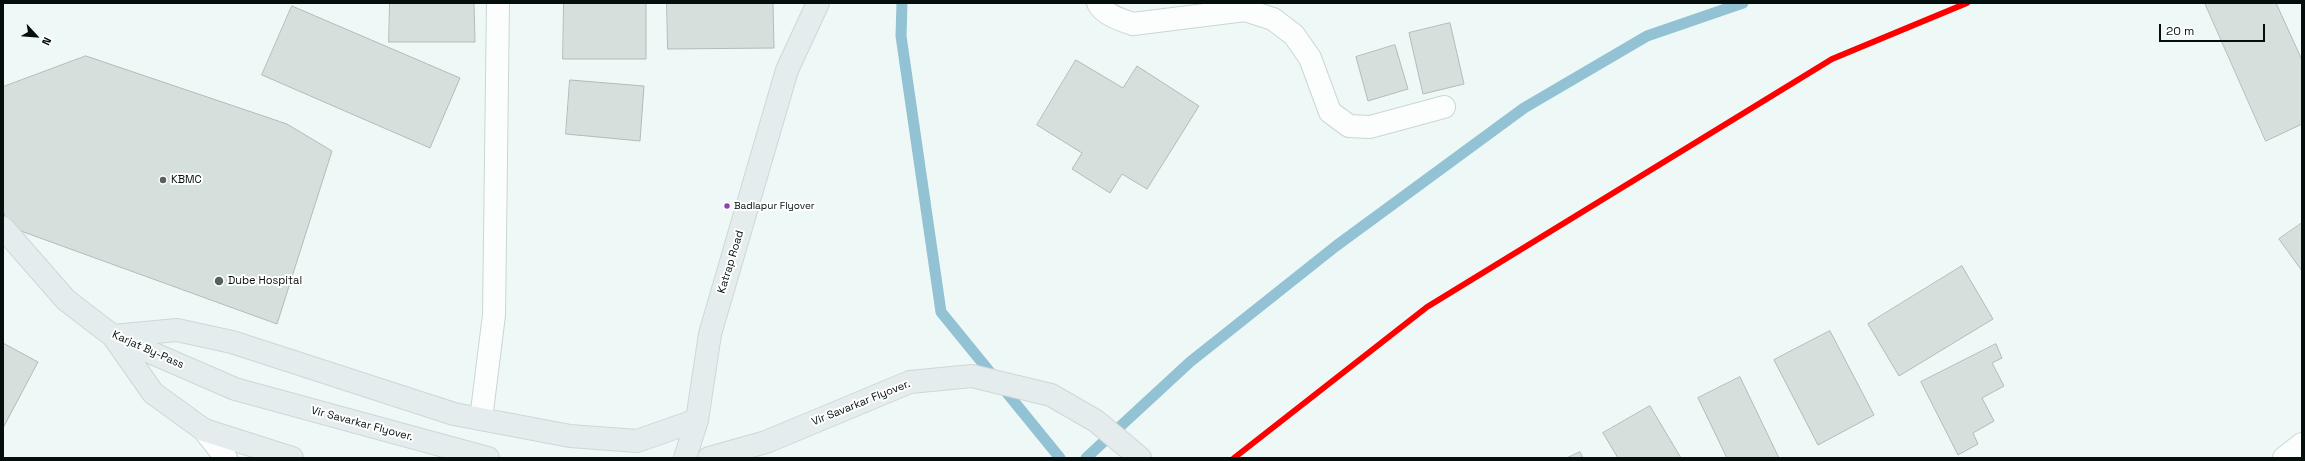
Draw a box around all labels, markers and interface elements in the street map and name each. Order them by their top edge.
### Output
north arrow [16,16,56,56]
scale bar [2161,16,2267,42]
text: 20 m [2166,23,2194,39]
text: N [39,35,55,48]
place label: KBMC [171,173,202,187]
marker: KBMC [158,175,168,185]
place label: Badlapur Flyover [734,200,815,212]
marker: Badlapur Flyover [722,201,732,211]
street label: Katrap Road [715,229,747,295]
place label: Dube Hospital [228,274,302,288]
marker: Dube Hospital [213,275,225,287]
street label: Karjat By-Pass [110,328,186,372]
street label: Vir Savarkar Flyover. [810,377,912,429]
street label: Vir Savarkar Flyover. [310,404,414,444]

